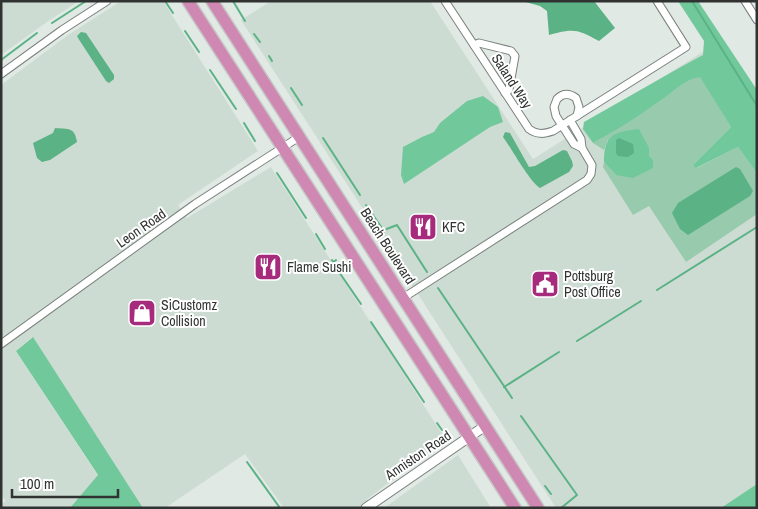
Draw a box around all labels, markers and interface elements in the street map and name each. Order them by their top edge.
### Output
street label: Saland Way [488,50,536,112]
street label: Beach Boulevard [357,204,419,288]
street label: Leon Road [113,205,169,251]
restaurant icon: KFC [408,212,438,242]
place label: KFC [442,218,465,236]
restaurant icon: Flame Sushi [253,252,283,282]
place label: Flame Sushi [287,258,351,276]
place label: Pottsburg Post Office [564,267,621,301]
public building icon: Pottsburg Post Office [530,269,560,299]
place label: SiCustomz Collision [161,296,217,330]
shop icon: SiCustomz Collision [127,298,157,328]
street label: Anniston Road [381,426,455,484]
scale bar [12,466,119,498]
text: 100 m [20,473,54,494]

